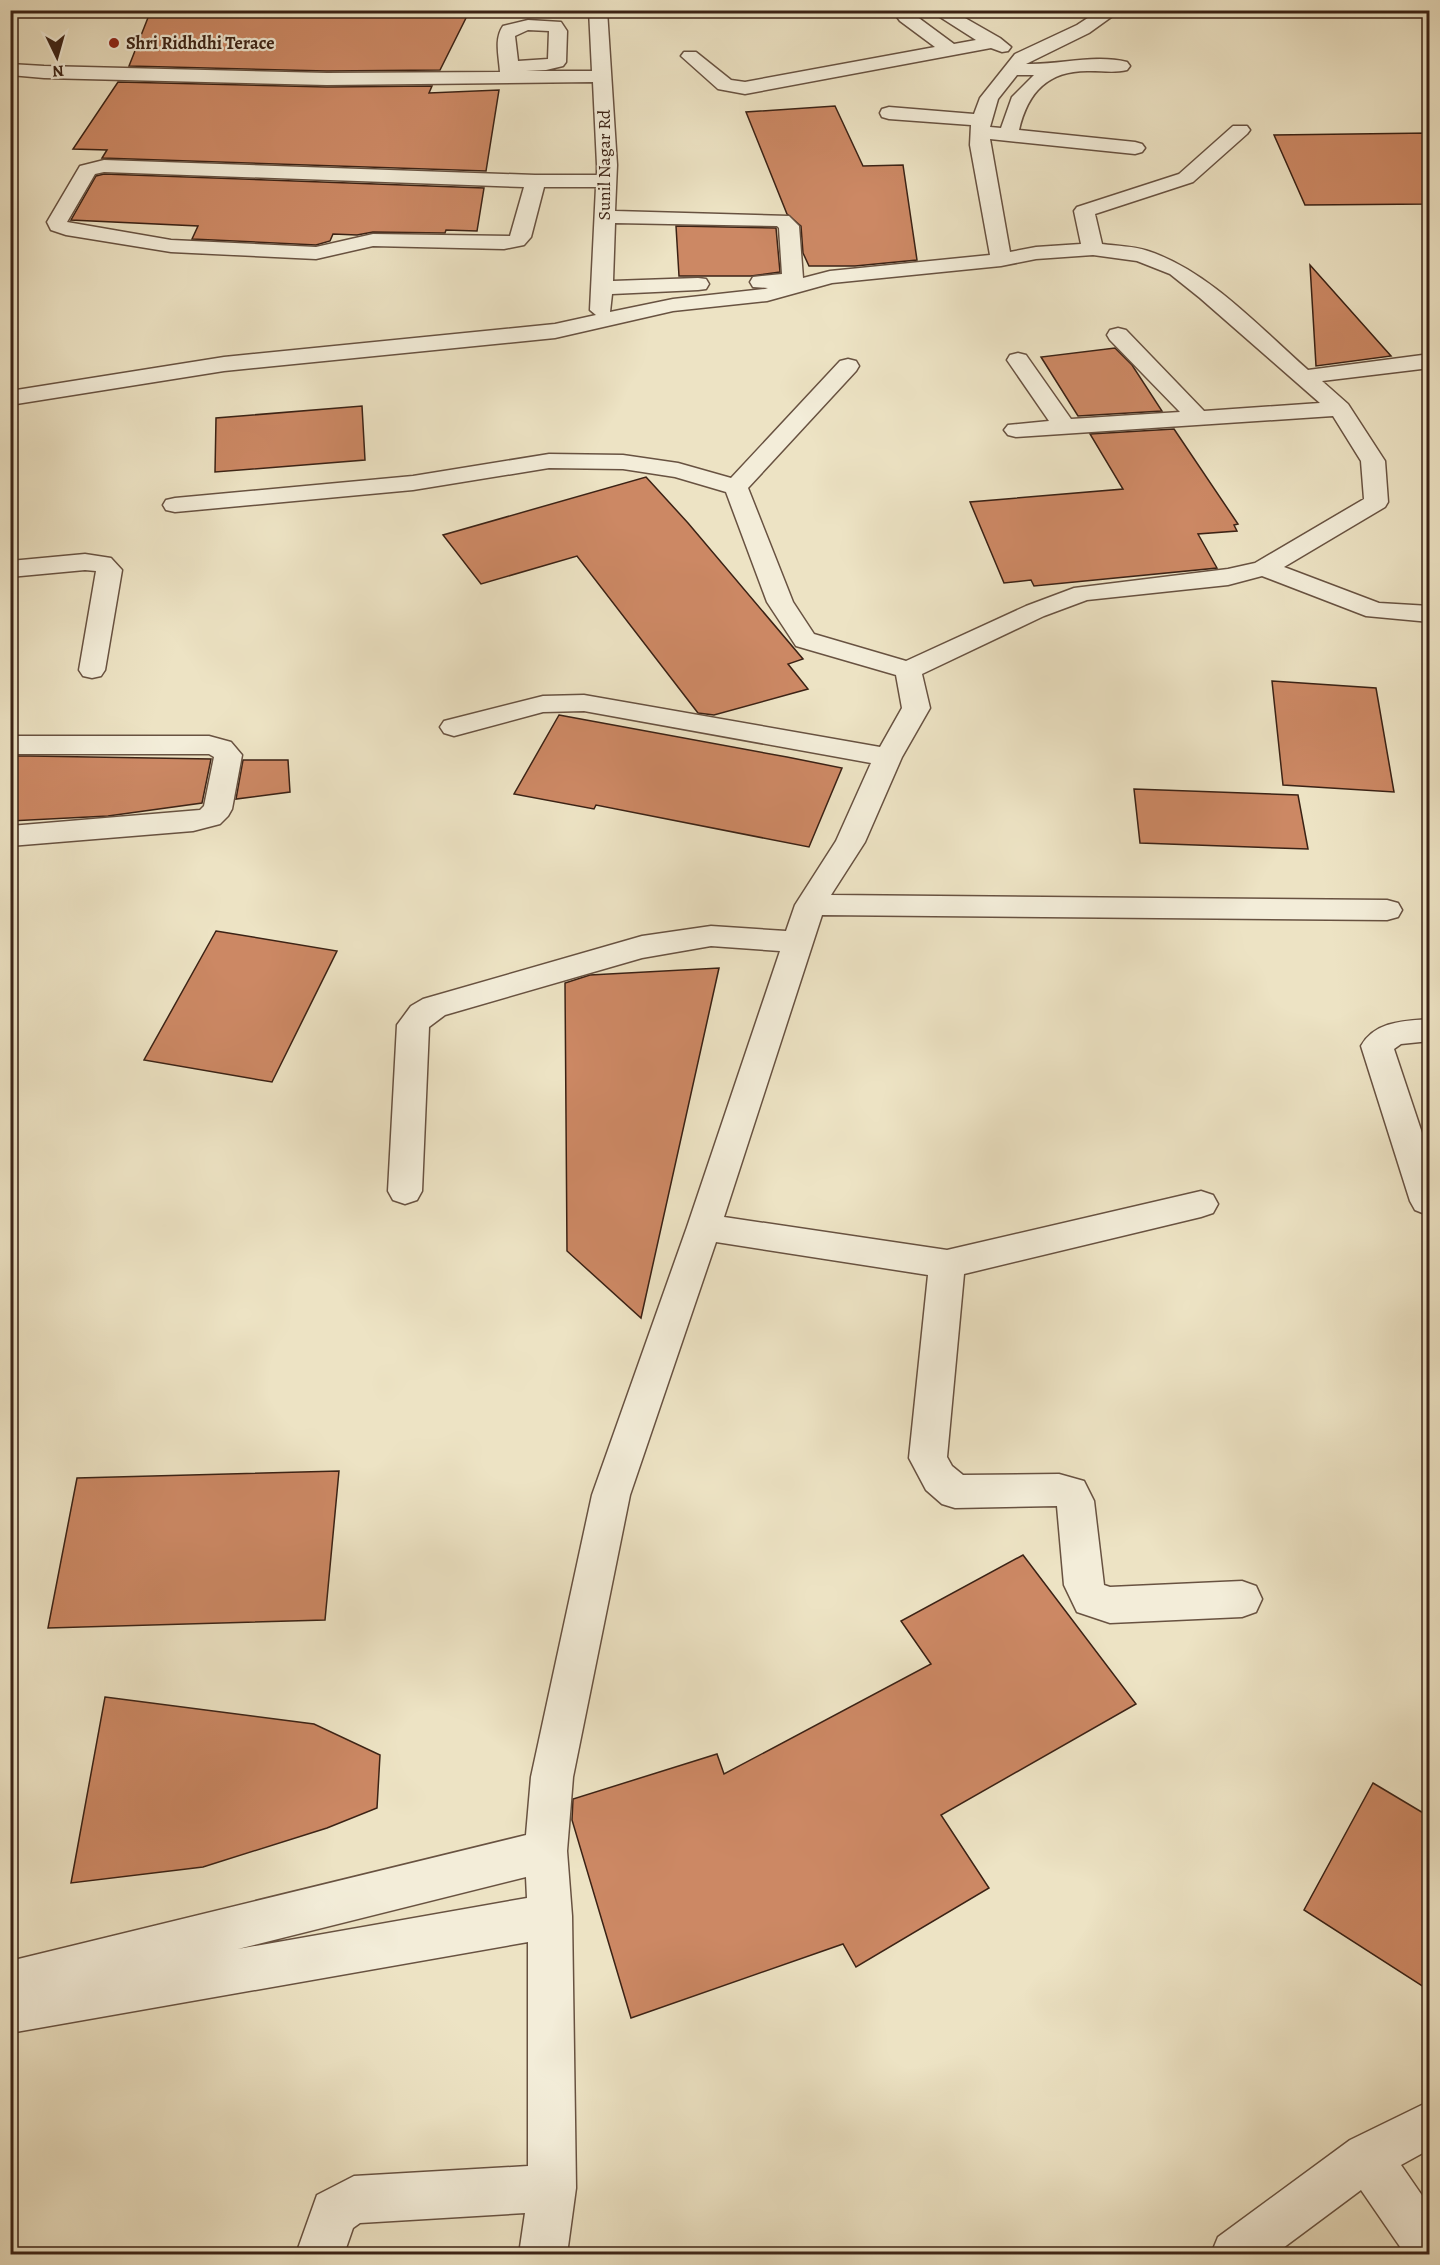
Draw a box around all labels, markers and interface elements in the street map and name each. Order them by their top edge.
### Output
north arrow [27,27,87,87]
place label: Shri Ridhdhi Terace [126,31,275,55]
marker: Shri Ridhdhi Terace [107,36,121,50]
text: N [51,59,65,82]
street label: Sunil Nagar Rd [592,109,616,220]

